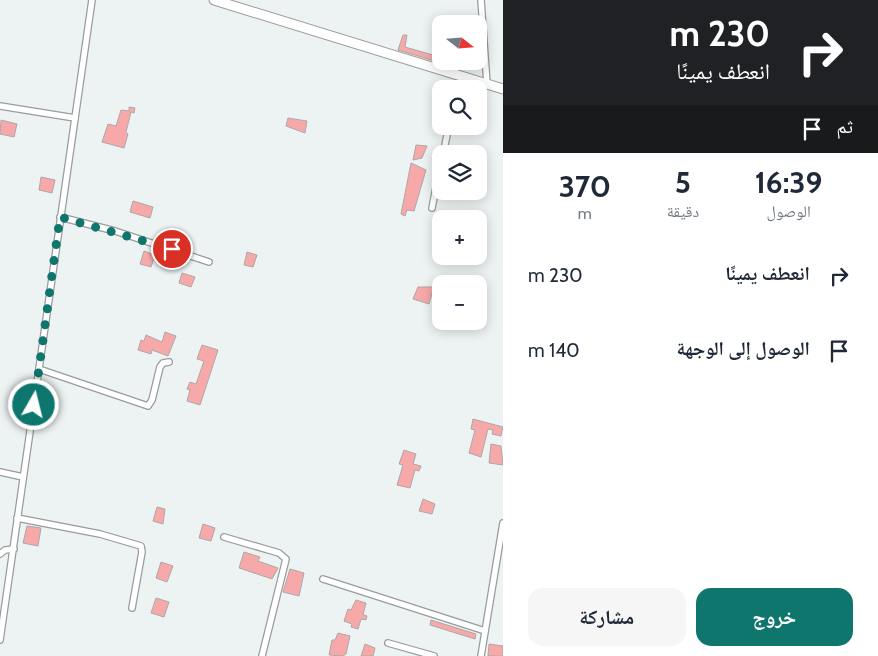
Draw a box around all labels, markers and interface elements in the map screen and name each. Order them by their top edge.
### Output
text: 230 m [670,12,770,55]
north arrow [432,15,488,70]
map controls [432,15,487,330]
icon: right [788,20,853,85]
text: انعطف يمينًا [676,58,770,85]
button: search [432,80,487,135]
icon: arrive [798,115,826,143]
text: ثم [836,115,853,138]
button: layers [432,145,487,200]
text: 5 [675,164,691,201]
text: 16:39 [755,164,822,201]
text: 370 [559,168,611,205]
text: دقيقة [667,202,699,221]
text: الوصول [766,202,811,221]
text: m [578,204,592,223]
button: + [432,210,487,265]
pin [151,228,193,270]
icon: arrive [158,235,186,263]
text: انعطف يمينًا [725,262,810,285]
icon: right [825,262,853,290]
text: 230 m [528,264,582,287]
button: − [432,275,487,330]
text: الوصول إلى الوجهة [677,337,810,360]
icon: arrive [825,337,853,365]
text: 140 m [528,339,579,362]
position arrow [7,378,59,430]
button: مشاركة [528,588,686,646]
button: خروج [696,588,853,646]

